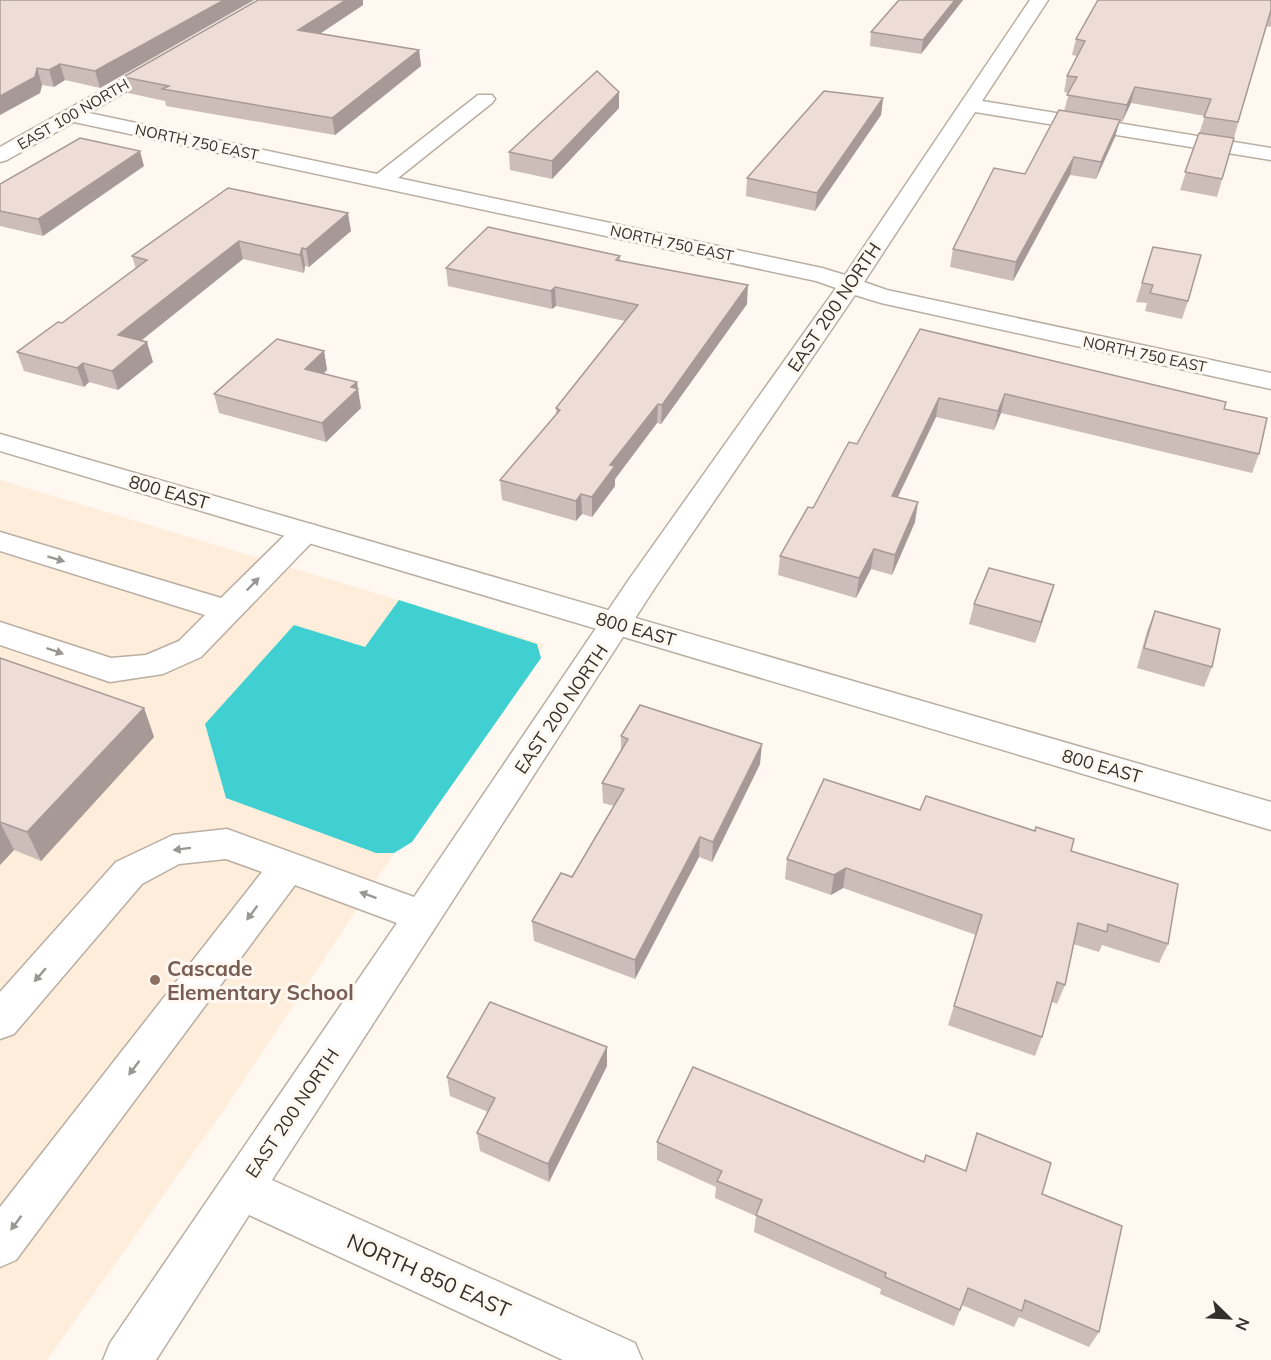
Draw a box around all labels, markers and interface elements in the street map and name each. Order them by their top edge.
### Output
street label: EAST 100 NORTH [14,74,132,154]
street label: NORTH 750 EAST [133,120,261,164]
street label: NORTH 750 EAST [608,221,736,265]
street label: EAST 200 NORTH [782,238,886,376]
street label: NORTH 750 EAST [1081,332,1209,376]
street label: 800 EAST [126,470,212,514]
one-way arrow [47,555,65,564]
one-way arrow [246,577,260,592]
street label: 800 EAST [593,607,679,651]
street label: EAST 200 NORTH [509,640,613,778]
one-way arrow [47,647,65,657]
street label: 800 EAST [1059,744,1145,788]
one-way arrow [173,844,192,854]
one-way arrow [359,890,377,900]
one-way arrow [247,905,259,920]
place label: Cascade Elementary School [167,955,354,1005]
one-way arrow [33,967,46,983]
marker: Cascade Elementary School [148,973,162,987]
street label: EAST 200 NORTH [240,1044,344,1182]
one-way arrow [129,1060,141,1075]
one-way arrow [10,1215,22,1231]
street label: NORTH 850 EAST [343,1227,515,1323]
north arrow [1199,1288,1259,1348]
text: N [1231,1315,1254,1334]

